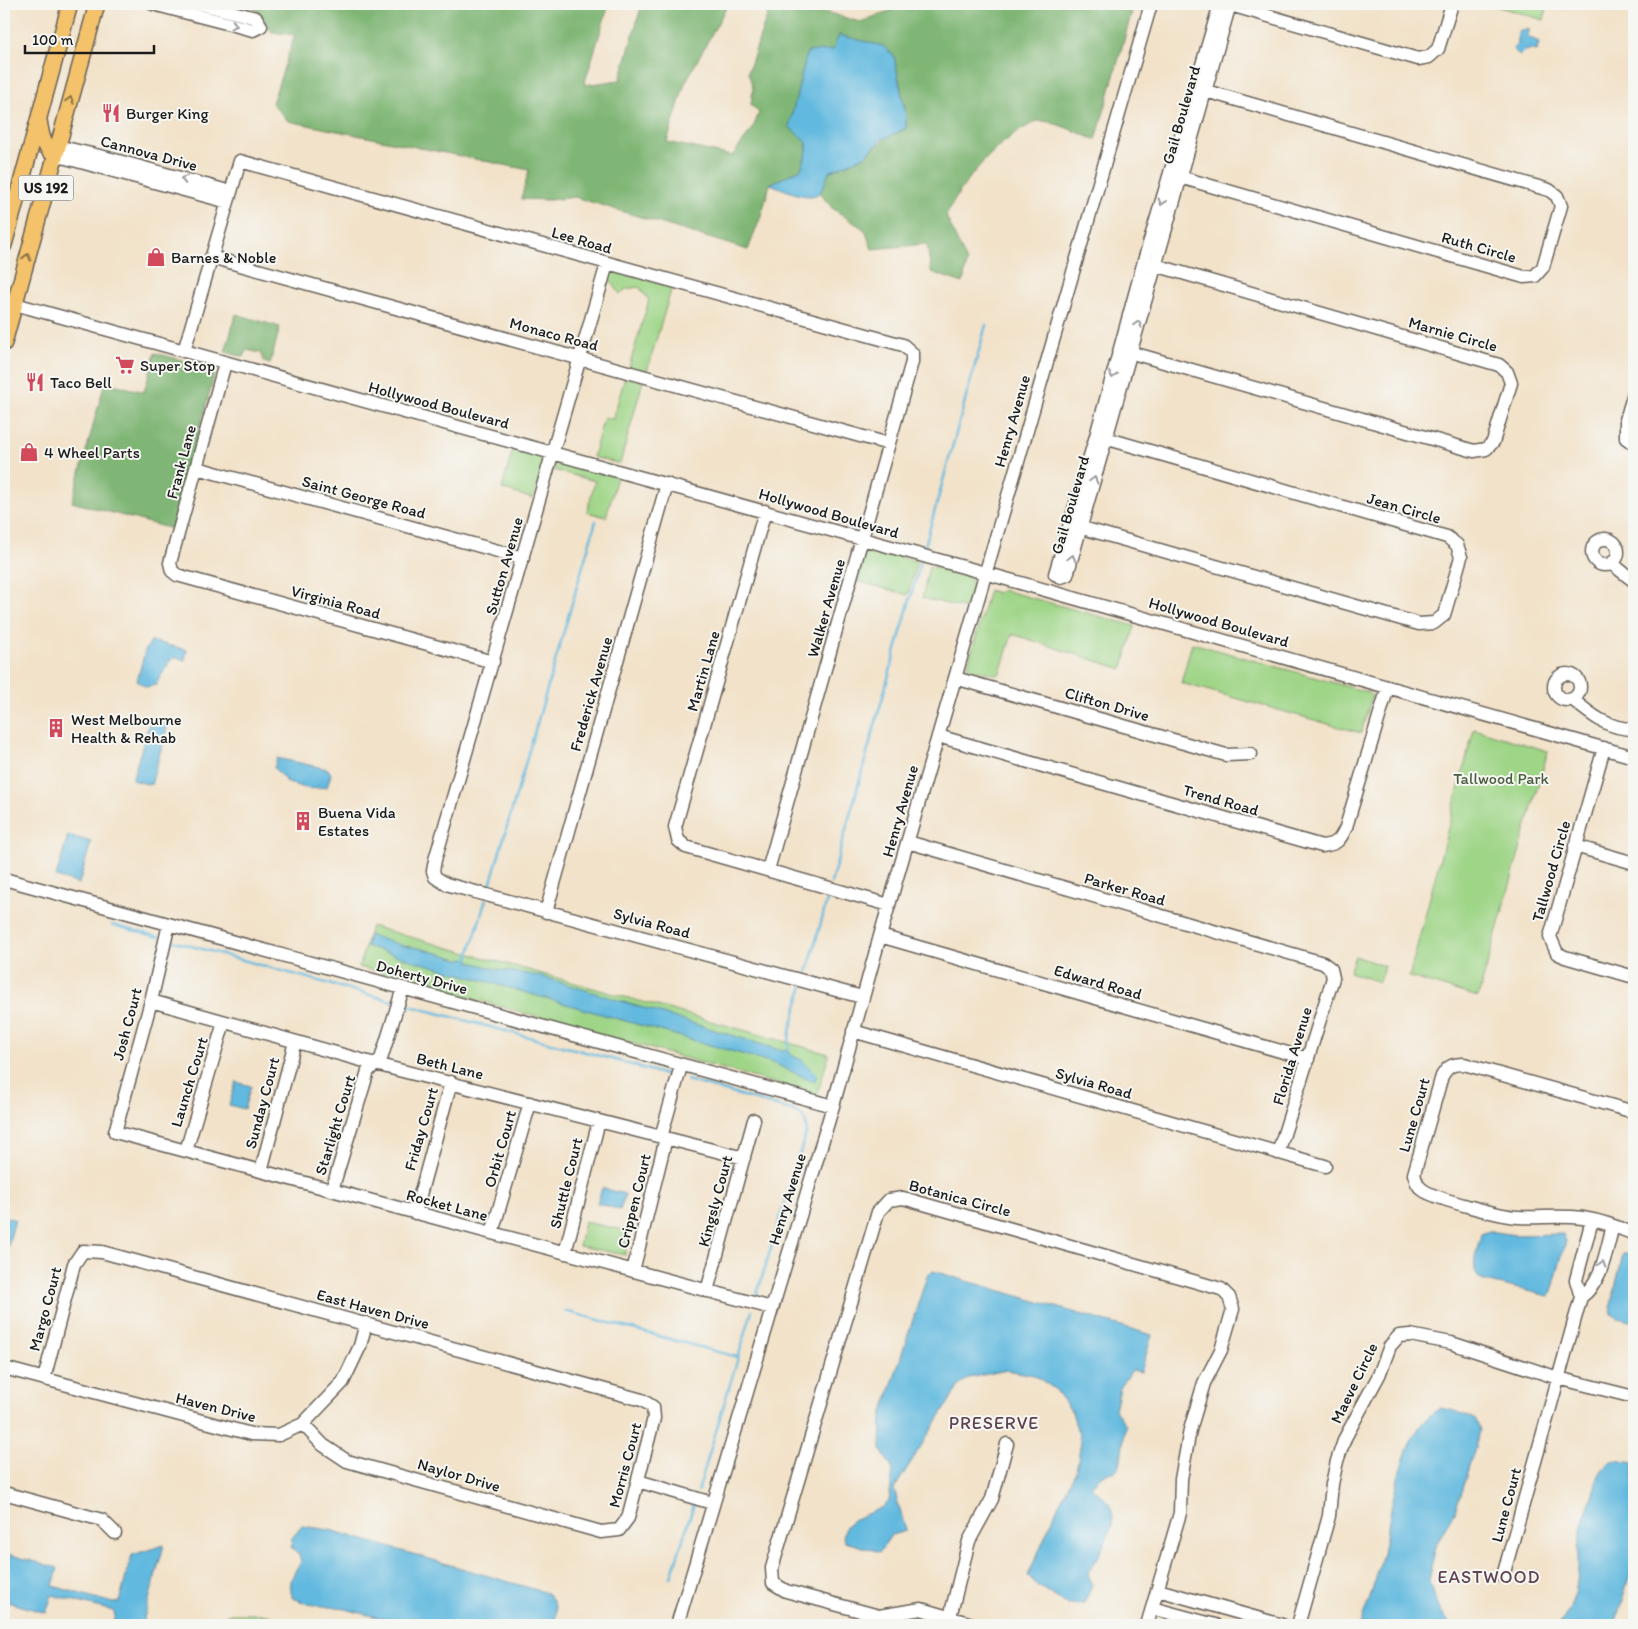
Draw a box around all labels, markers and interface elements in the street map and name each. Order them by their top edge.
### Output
one-way arrow [230,19,238,29]
scale bar [25,22,154,54]
text: 100 m [32,31,74,49]
street label: Gail Boulevard [1158,63,1204,166]
one-way arrow [65,96,75,104]
restaurant icon: Burger King [100,102,122,124]
place label: Burger King [126,104,210,123]
street label: Cannova Drive [98,131,200,175]
one-way arrow [179,174,188,185]
road number: US 192 [18,176,74,200]
one-way arrow [1158,197,1168,205]
street label: Lee Road [550,222,615,258]
street label: Ruth Circle [1439,227,1519,267]
shop icon: Barnes & Noble [145,246,167,268]
place label: Barnes & Noble [171,248,276,267]
one-way arrow [22,253,32,261]
street label: Marnie Circle [1406,312,1500,356]
street label: Monaco Road [508,313,601,355]
one-way arrow [1133,320,1143,328]
supermarket icon: Super Stop [114,354,136,376]
place label: Super Stop [140,356,215,375]
one-way arrow [1108,370,1118,378]
restaurant icon: Taco Bell [24,371,46,393]
street label: Henry Avenue [990,372,1034,469]
place label: Taco Bell [50,373,112,392]
street label: Hollywood Boulevard [366,377,512,433]
street label: Frank Lane [162,423,200,501]
shop icon: 4 Wheel Parts [18,441,40,463]
place label: 4 Wheel Parts [44,443,140,462]
street label: Gail Boulevard [1047,453,1093,556]
street label: Saint George Road [300,471,428,523]
one-way arrow [1088,476,1099,485]
street label: Hollywood Boulevard [757,484,902,542]
street label: Jean Circle [1365,488,1443,528]
street label: Sutton Avenue [481,515,527,617]
one-way arrow [1066,553,1077,562]
street label: Walker Avenue [803,556,849,660]
street label: Virginia Road [289,581,383,623]
street label: Hollywood Boulevard [1147,593,1292,651]
street label: Martin Lane [682,628,724,714]
street label: Frederick Avenue [566,634,617,754]
street label: Clifton Drive [1063,683,1151,725]
place label: West Melbourne Health & Rehab [71,710,182,747]
building icon: West Melbourne Health & Rehab [45,717,67,739]
street label: Henry Avenue [878,762,922,859]
park label: Tallwood Park [1453,769,1550,788]
street label: Trend Road [1181,780,1261,820]
place label: Buena Vida Estates [318,803,396,840]
building icon: Buena Vida Estates [292,810,314,832]
street label: Tallwood Circle [1527,818,1575,924]
street label: Parker Road [1082,868,1168,910]
street label: Sylvia Road [611,904,693,942]
street label: Doherty Drive [374,956,470,998]
street label: Edward Road [1052,960,1144,1004]
street label: Josh Court [108,986,146,1062]
street label: Florida Avenue [1268,1004,1316,1107]
street label: Launch Court [166,1035,212,1129]
street label: Beth Lane [414,1048,486,1084]
street label: Sunday Court [241,1055,283,1151]
street label: Sylvia Road [1053,1063,1135,1103]
street label: Starlight Court [311,1073,359,1177]
street label: Lune Court [1394,1076,1434,1154]
street label: Friday Court [400,1085,442,1173]
street label: Orbit Court [480,1108,520,1190]
street label: Shuttle Court [546,1135,586,1231]
street label: Henry Avenue [764,1151,810,1247]
street label: Crippen Court [613,1152,655,1250]
street label: Kingsly Court [694,1153,736,1249]
street label: Botanica Circle [907,1175,1013,1221]
street label: Rocket Lane [404,1185,490,1225]
one-way arrow [1596,1260,1606,1269]
street label: Margo Court [25,1265,65,1353]
street label: East Haven Drive [315,1285,431,1333]
street label: Maeve Circle [1326,1340,1382,1426]
street label: Haven Drive [174,1388,258,1426]
district label: PRESERVE [949,1412,1039,1434]
street label: Morris Court [604,1420,646,1510]
street label: Naylor Drive [415,1454,503,1496]
street label: Lune Court [1487,1466,1525,1544]
district label: EASTWOOD [1438,1566,1540,1588]

